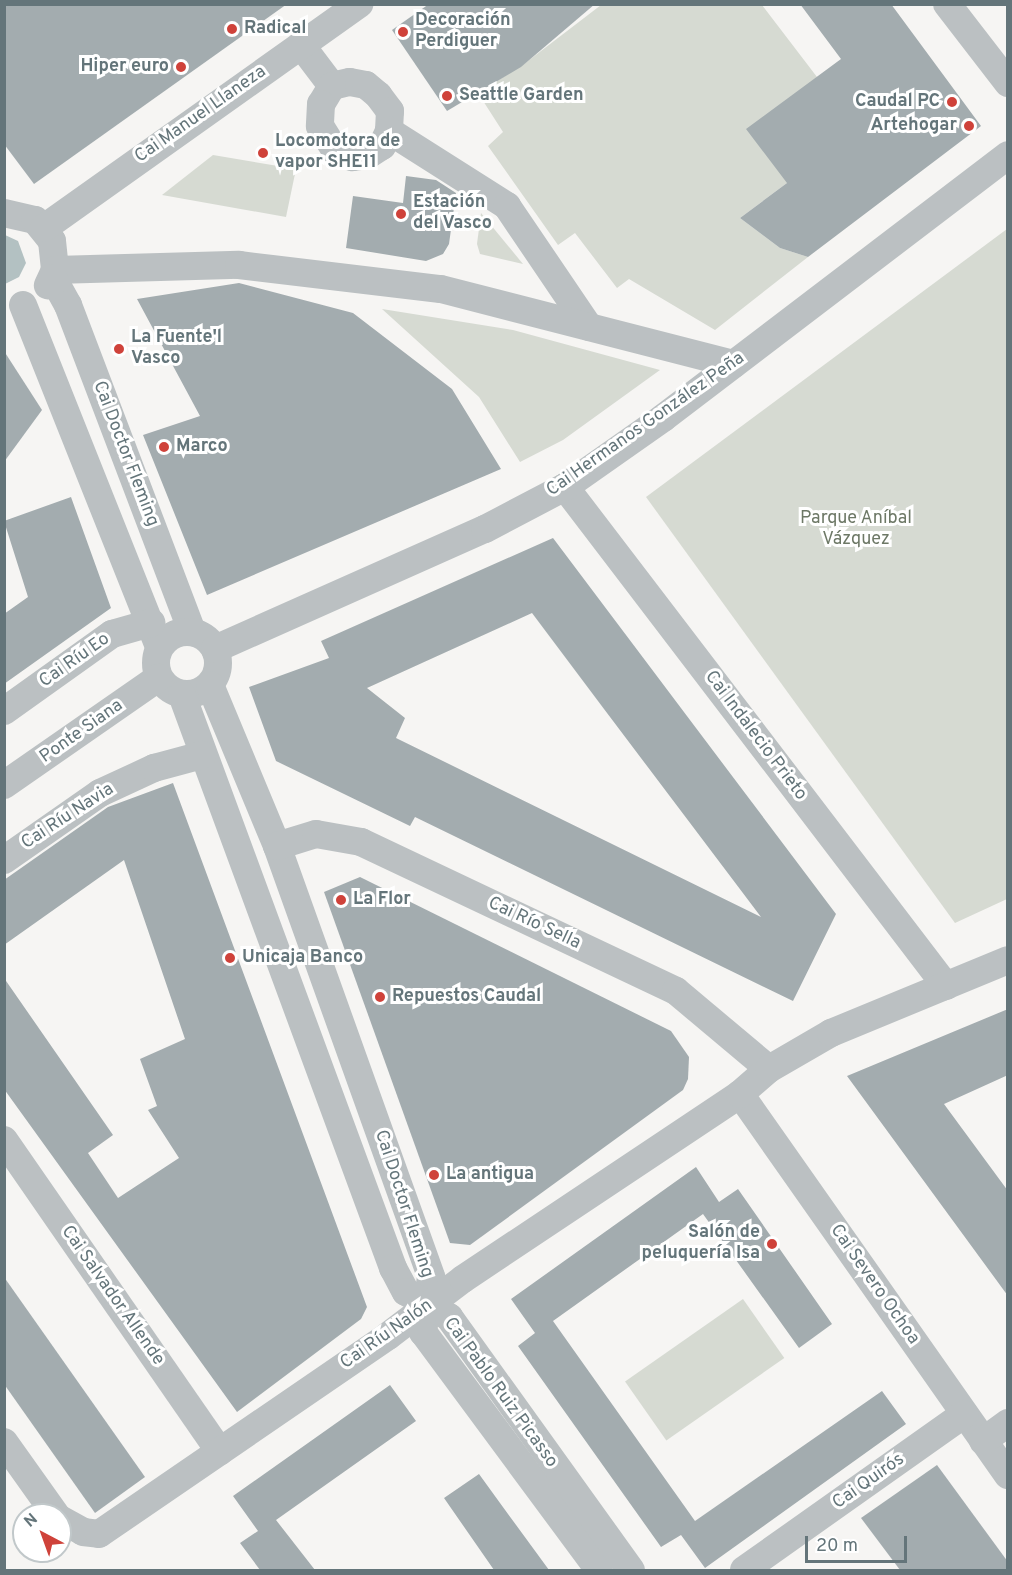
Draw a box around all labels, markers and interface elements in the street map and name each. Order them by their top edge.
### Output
place label: Decoración Perdiguer [415,11,511,54]
place label: Radical [244,18,306,40]
marker: Radical [225,22,239,36]
marker: Decoración Perdiguer [396,25,410,39]
place label: Hiper euro [80,56,169,78]
marker: Hiper euro [174,60,188,74]
street label: Cai Manuel Llaneza [131,62,271,168]
place label: Seattle Garden [459,85,584,107]
marker: Seattle Garden [440,89,454,103]
place label: Caudal PC [855,91,940,113]
marker: Caudal PC [945,95,959,109]
place label: Artehogar [870,115,957,137]
marker: Artehogar [962,119,976,133]
place label: Locomotora de vapor SHE11 [275,132,400,174]
marker: Locomotora de vapor SHE11 [256,146,270,160]
place label: Estación del Vasco [413,193,493,236]
marker: Estación del Vasco [394,207,408,221]
place label: La Fuente'l Vasco [131,328,222,370]
marker: La Fuente'l Vasco [112,342,126,356]
street label: Cai Hermanos González Peña [543,348,749,502]
street label: Cai Doctor Fleming [87,378,163,530]
place label: Marco [176,436,228,458]
marker: Marco [157,440,171,454]
park label: Parque Aníbal Vázquez [800,509,912,552]
street label: Cai Ríu Eo [36,629,114,693]
street label: Cai Indalecio Prieto [699,667,811,805]
street label: Ponte Siana [36,695,128,769]
street label: Cai Ríu Navia [18,779,118,855]
place label: La Flor [353,889,411,911]
marker: La Flor [334,893,348,907]
street label: Cai Río Sella [484,893,584,955]
place label: Unicaja Banco [242,947,363,969]
marker: Unicaja Banco [223,951,237,965]
place label: Repuestos Caudal [392,986,541,1008]
marker: Repuestos Caudal [373,990,387,1004]
street label: Cai Doctor Fleming [369,1127,437,1281]
place label: La antigua [446,1164,534,1186]
marker: La antigua [427,1168,441,1182]
street label: Cai Severo Ochoa [825,1221,923,1349]
street label: Cai Salvador Allende [55,1222,169,1370]
place label: Salón de peluquería Isa [642,1223,760,1266]
marker: Salón de peluquería Isa [765,1237,779,1251]
street label: Cai Ríu Nalón [337,1295,437,1375]
street label: Cai Pablo Ruiz Picasso [438,1314,562,1472]
street label: Cai Quirós [829,1449,909,1515]
north arrow [12,1503,72,1563]
text: N [21,1510,42,1532]
scale bar [808,1524,910,1562]
text: 20 m [816,1535,858,1558]

